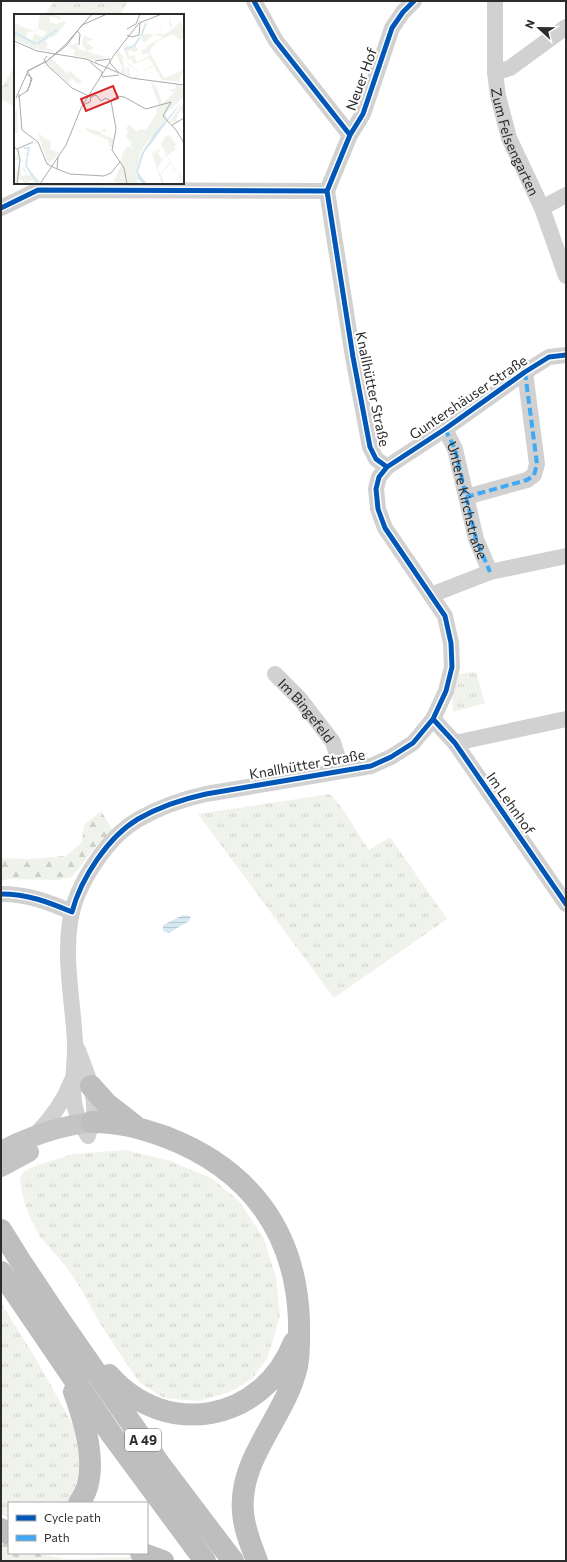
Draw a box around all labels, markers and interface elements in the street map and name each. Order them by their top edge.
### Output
north arrow [519,8,559,48]
inset map [14,14,184,184]
text: N [522,18,537,30]
street label: Neuer Hof [342,45,380,113]
street label: Zum Felsengarten [489,87,543,198]
street label: Knallhütter Straße [353,330,393,448]
street label: Guntershäuser Straße [406,351,530,443]
street label: Untere Kirchstraße [444,438,492,561]
street label: Im Bingefeld [275,674,338,745]
street label: Knallhütter Straße [248,745,366,783]
street label: Im Lehnhof [483,769,539,838]
road number: A 49 [125,1429,161,1451]
legend [8,1502,148,1554]
text: Cycle path [44,1510,101,1524]
text: Path [44,1530,70,1544]

